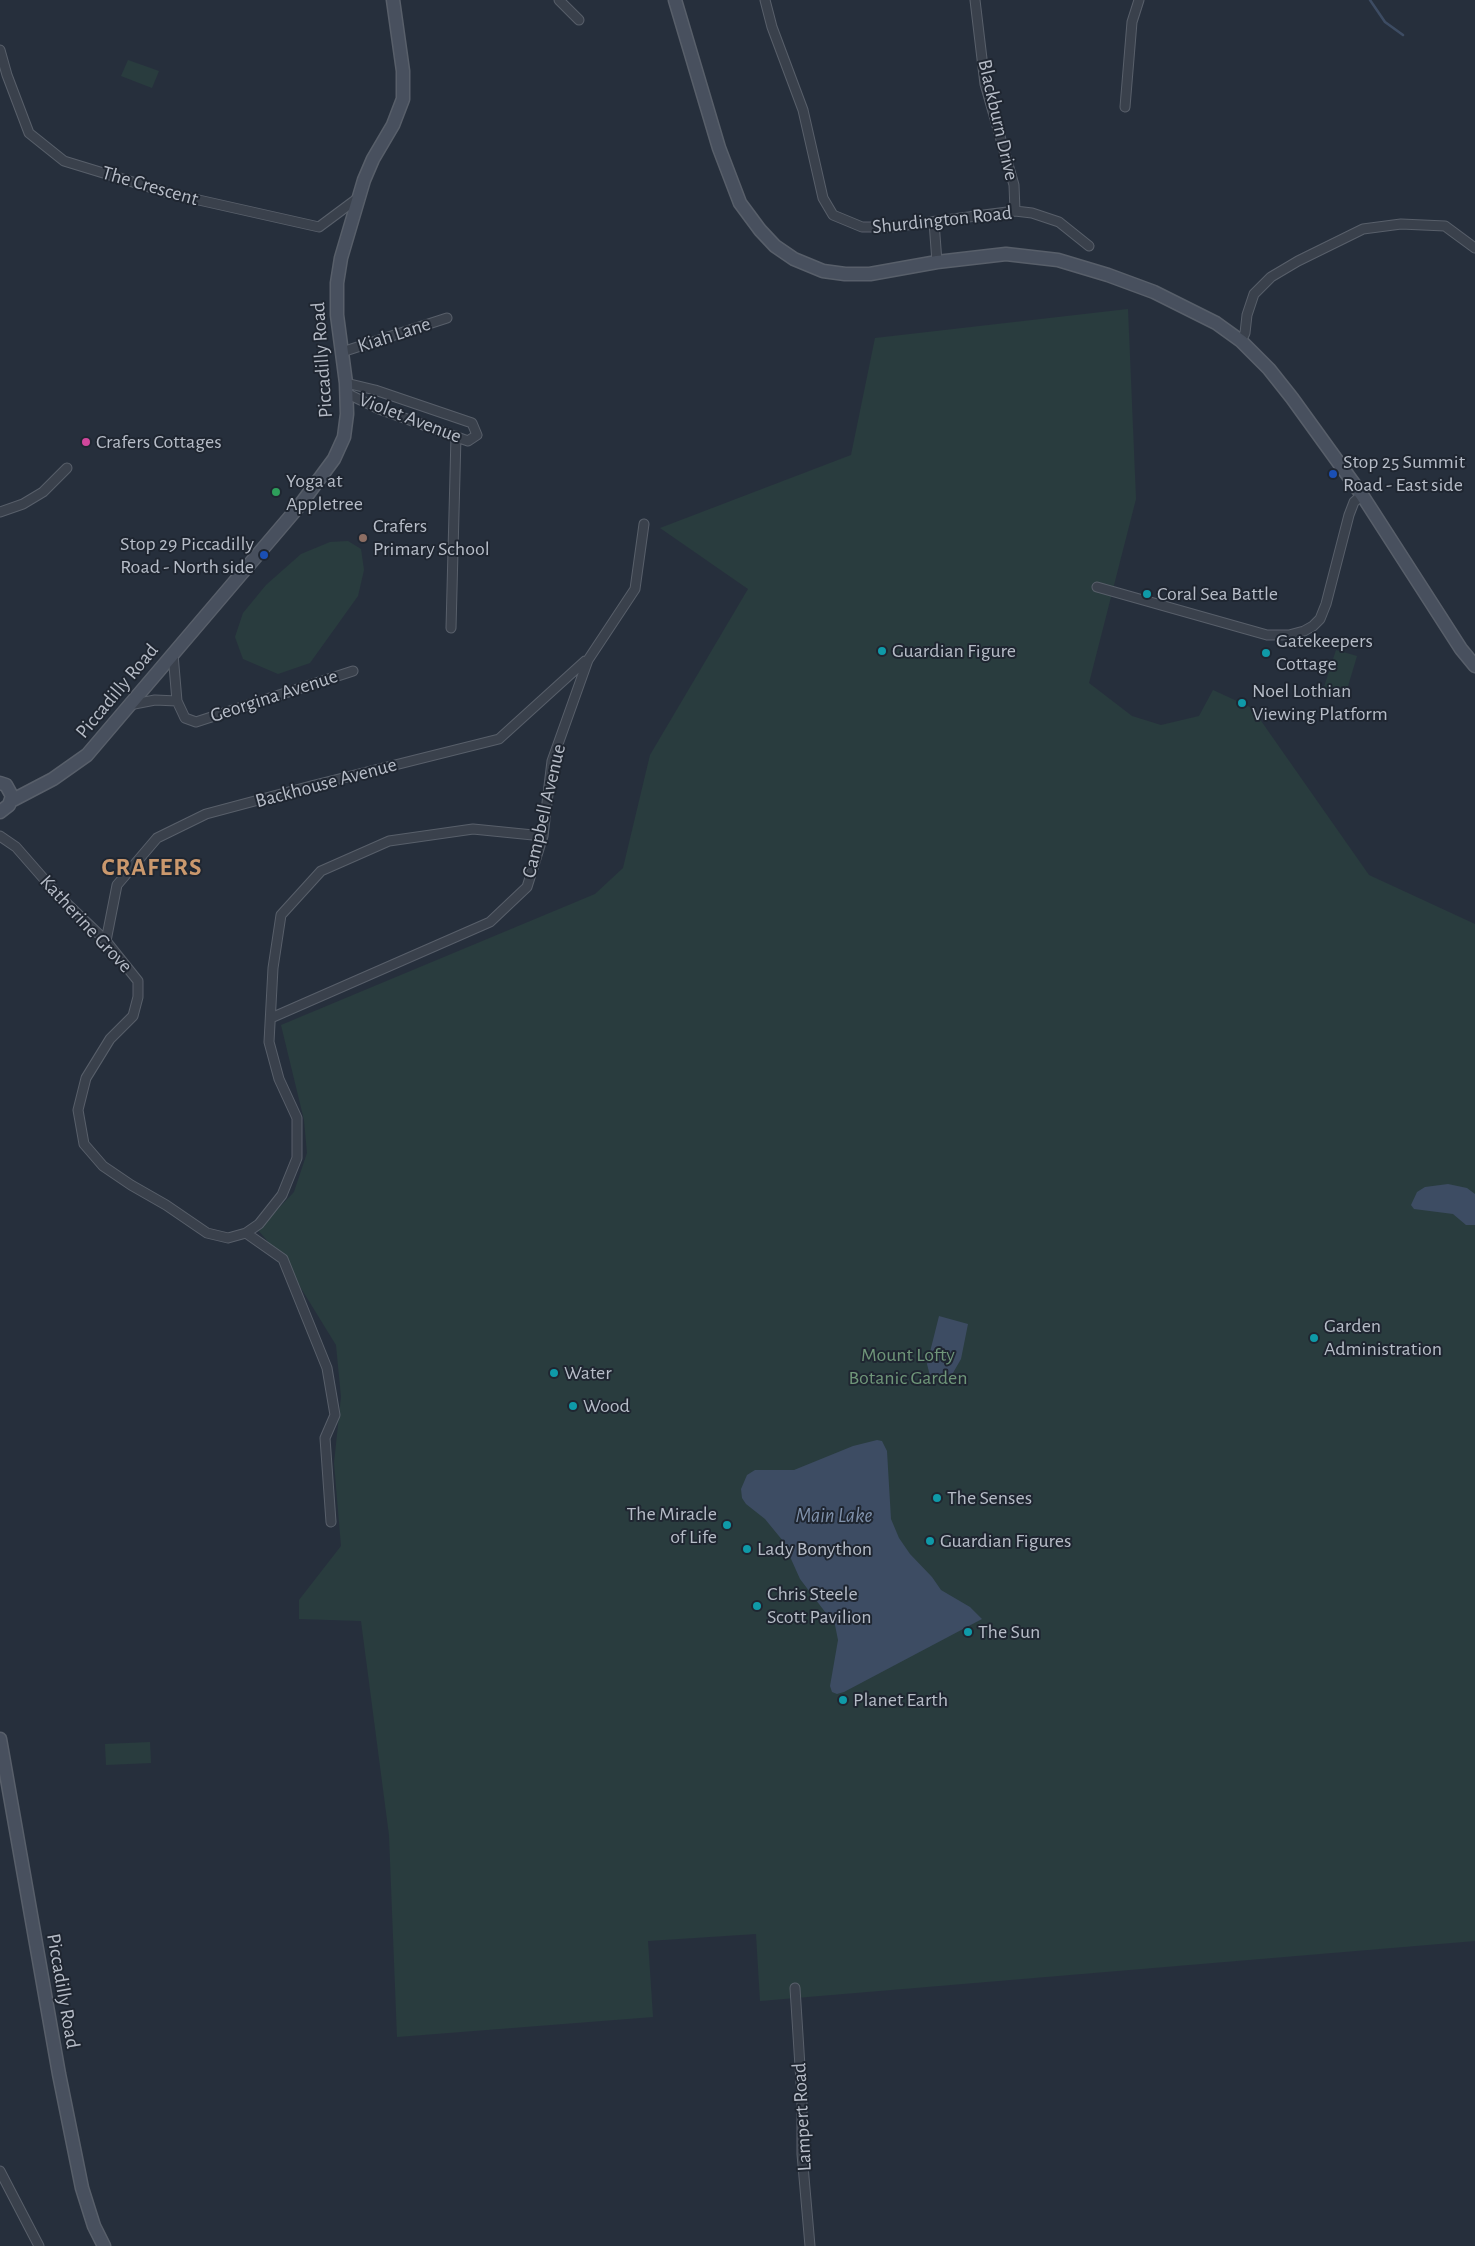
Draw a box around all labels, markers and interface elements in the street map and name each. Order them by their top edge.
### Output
street label: Blackburn Drive [972,57,1024,183]
street label: The Crescent [99,161,201,211]
street label: Shurdington Road [871,201,1013,239]
street label: Piccadilly Road [306,301,338,419]
street label: Kiah Lane [354,312,434,358]
street label: Violet Avenue [355,387,465,449]
place label: Crafers Cottages [96,430,222,454]
marker: Crafers Cottages [80,436,92,448]
place label: Stop 25 Summit Road - East side [1343,450,1465,497]
marker: Stop 25 Summit Road - East side [1327,468,1339,480]
place label: Yoga at Appletree [286,469,363,516]
marker: Yoga at Appletree [270,486,282,498]
place label: Crafers Primary School [373,514,490,561]
place label: Stop 29 Piccadilly Road - North side [120,532,254,579]
marker: Crafers Primary School [357,532,369,544]
marker: Stop 29 Piccadilly Road - North side [258,549,270,561]
place label: Coral Sea Battle [1157,582,1278,606]
marker: Coral Sea Battle [1141,588,1153,600]
place label: Gatekeepers Cottage [1276,629,1373,676]
street label: Piccadilly Road [70,639,164,743]
place label: Guardian Figure [892,639,1016,663]
marker: Guardian Figure [876,645,888,657]
marker: Gatekeepers Cottage [1260,647,1272,659]
street label: Georgina Avenue [207,664,341,728]
place label: Noel Lothian Viewing Platform [1252,679,1388,726]
marker: Noel Lothian Viewing Platform [1236,697,1248,709]
street label: Campbell Avenue [517,742,571,880]
street label: Backhouse Avenue [253,753,399,813]
district label: CRAFERS [101,852,203,882]
street label: Katherine Grove [35,870,137,978]
place label: Garden Administration [1324,1314,1442,1361]
marker: Garden Administration [1308,1332,1320,1344]
park label: Mount Lofty Botanic Garden [848,1343,968,1390]
place label: Water [564,1361,612,1385]
marker: Water [548,1367,560,1379]
place label: Wood [583,1394,630,1418]
marker: Wood [567,1400,579,1412]
place label: The Senses [947,1486,1032,1510]
marker: The Senses [931,1492,943,1504]
place label: The Miracle of Life [627,1502,717,1549]
water label: Main Lake [796,1503,872,1529]
marker: The Miracle of Life [721,1519,733,1531]
place label: Guardian Figures [940,1529,1071,1553]
marker: Guardian Figures [924,1535,936,1547]
place label: Lady Bonython [757,1537,872,1561]
marker: Lady Bonython [741,1543,753,1555]
place label: Chris Steele Scott Pavilion [767,1582,871,1629]
marker: Chris Steele Scott Pavilion [751,1600,763,1612]
place label: The Sun [978,1620,1040,1644]
marker: The Sun [962,1626,974,1638]
place label: Planet Earth [853,1688,948,1712]
marker: Planet Earth [837,1694,849,1706]
street label: Piccadilly Road [41,1932,85,2050]
street label: Lampert Road [787,2062,817,2172]

